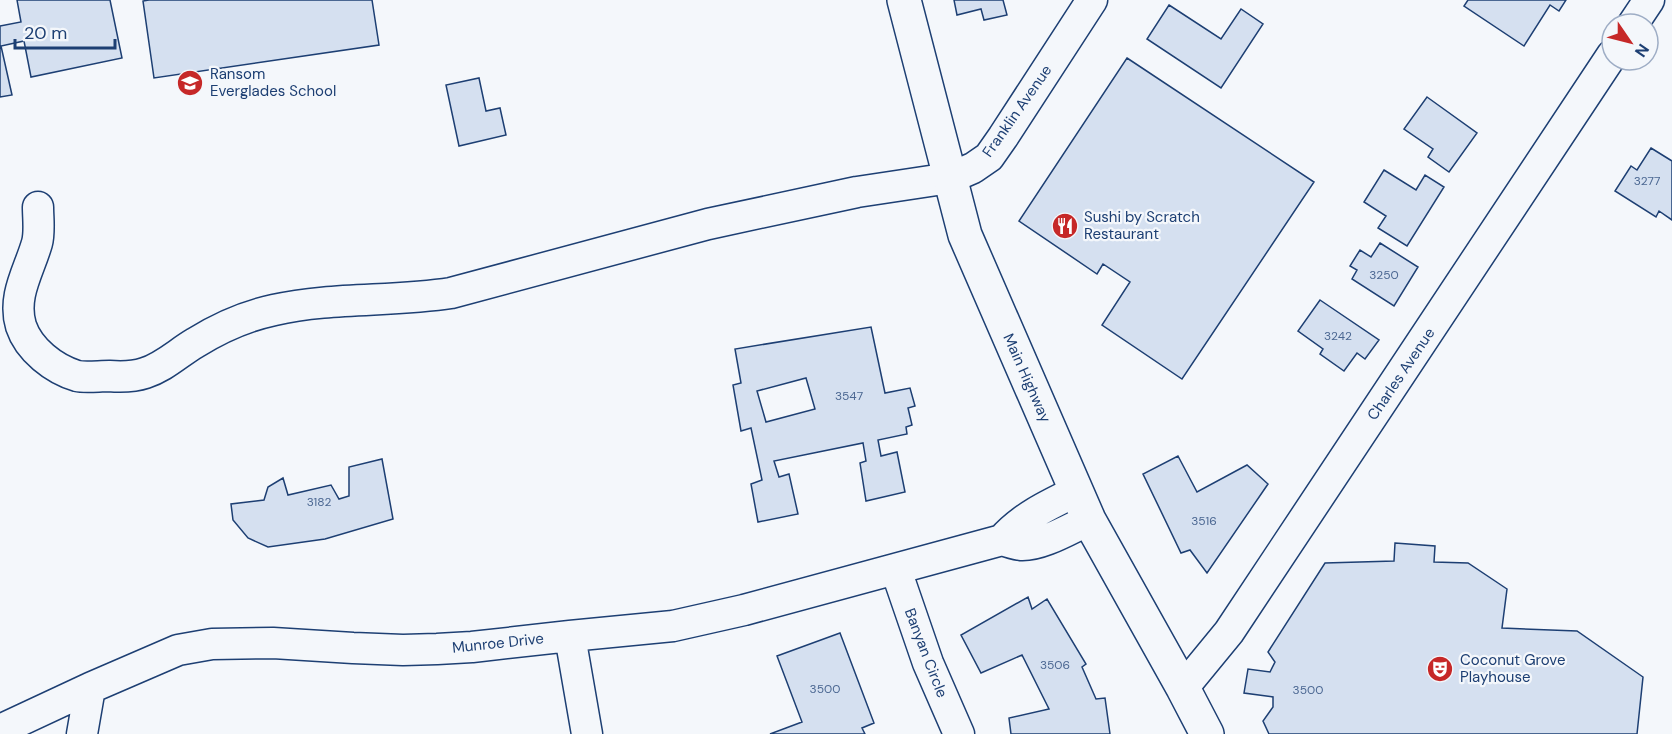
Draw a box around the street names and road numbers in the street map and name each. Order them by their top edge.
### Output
street label: Franklin Avenue [978,61,1056,161]
street label: Charles Avenue [1363,324,1439,424]
street label: Main Highway [998,330,1056,426]
street label: Banyan Circle [900,605,952,701]
street label: Munroe Drive [451,628,545,658]

